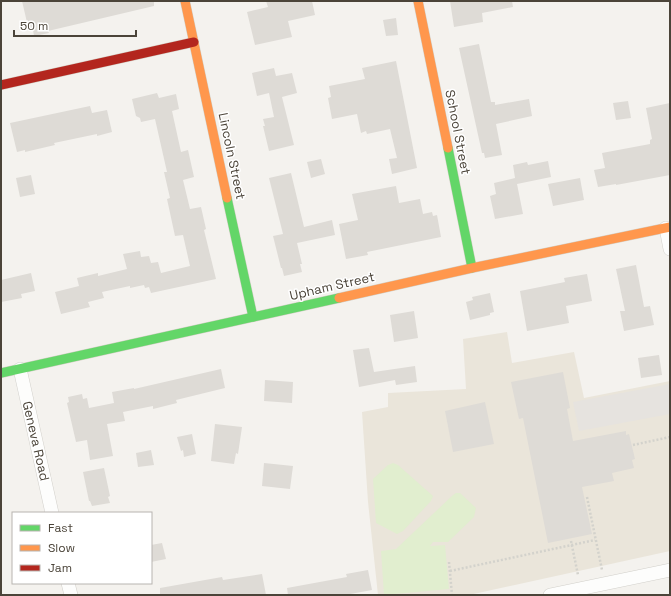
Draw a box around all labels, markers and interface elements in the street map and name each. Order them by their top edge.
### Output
scale bar [14,12,136,38]
text: 50 m [20,18,48,34]
street label: School Street [441,88,475,176]
street label: Lincoln Street [215,111,249,201]
street label: Upham Street [288,268,376,304]
street label: Geneva Road [19,400,53,482]
legend [12,512,152,584]
text: Fast [48,520,73,536]
text: Slow [48,540,75,556]
text: Jam [48,560,72,576]

